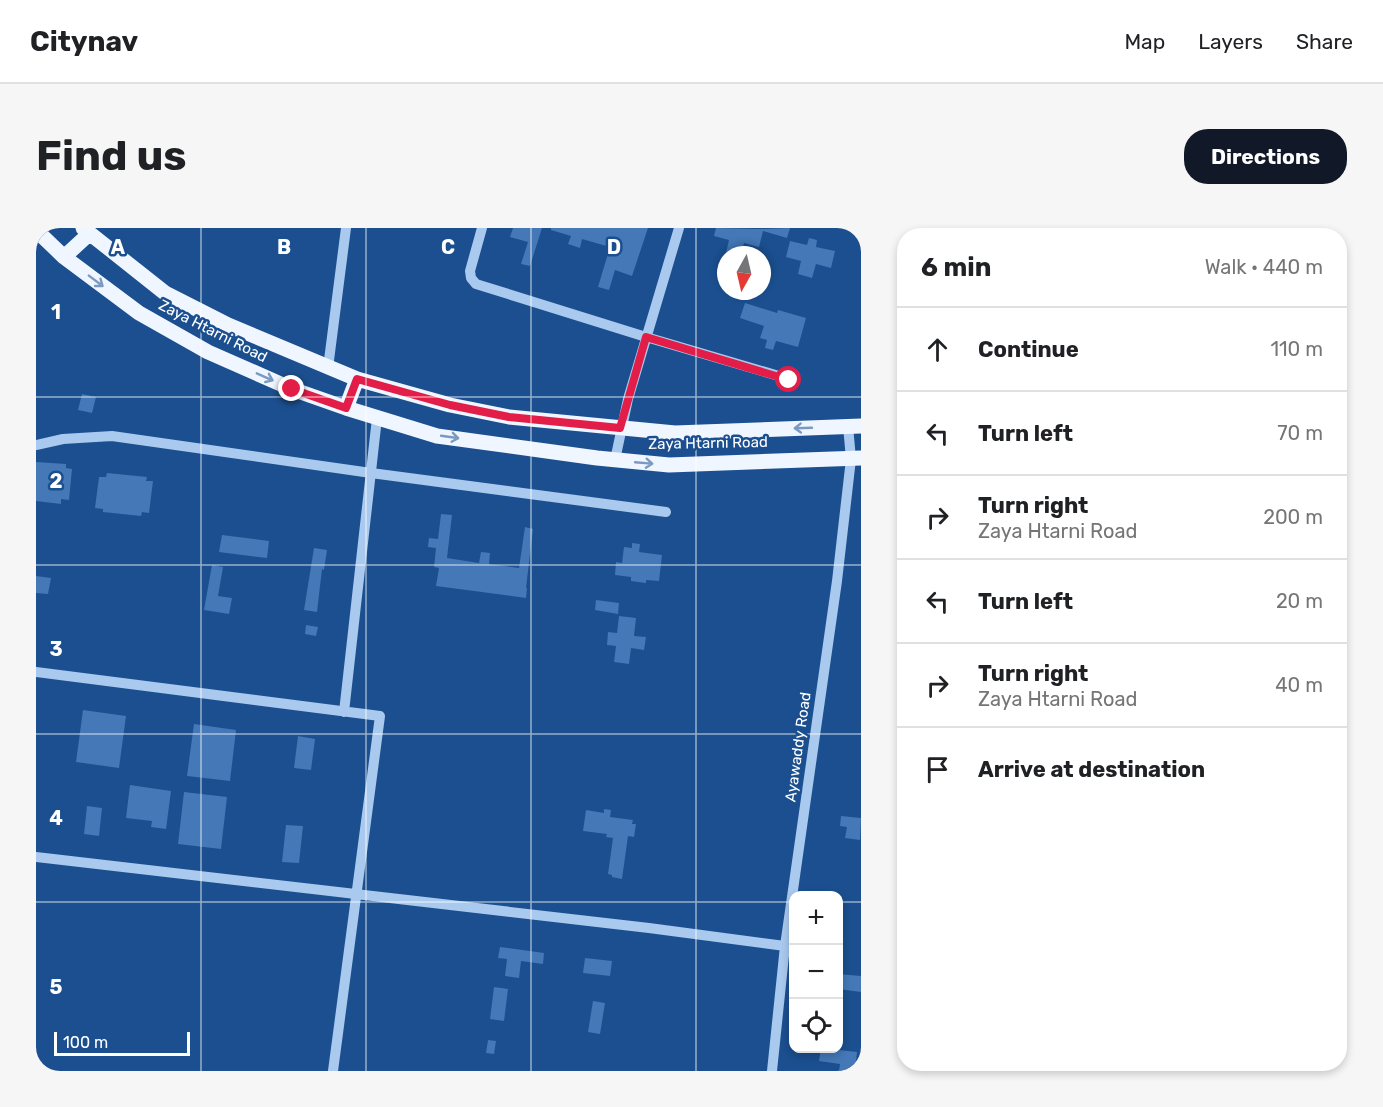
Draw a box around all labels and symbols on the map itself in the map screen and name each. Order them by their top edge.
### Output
text: A [111,235,126,259]
text: B [277,235,291,259]
text: C [441,235,455,259]
text: D [607,235,621,259]
north arrow [717,246,771,300]
one-way arrow [88,275,104,288]
street label: Zaya Htarni Road [156,296,270,366]
text: 1 [51,300,61,324]
route start [775,366,801,392]
one-way arrow [256,372,274,383]
route end [278,375,304,401]
one-way arrow [793,422,813,433]
one-way arrow [440,432,460,443]
street label: Zaya Htarni Road [648,433,768,453]
one-way arrow [633,458,653,469]
text: 2 [50,469,63,493]
text: 3 [49,637,63,661]
street label: Ayawaddy Road [781,691,815,803]
text: 4 [49,806,63,830]
text: 5 [50,975,63,999]
scale bar [54,1029,190,1056]

